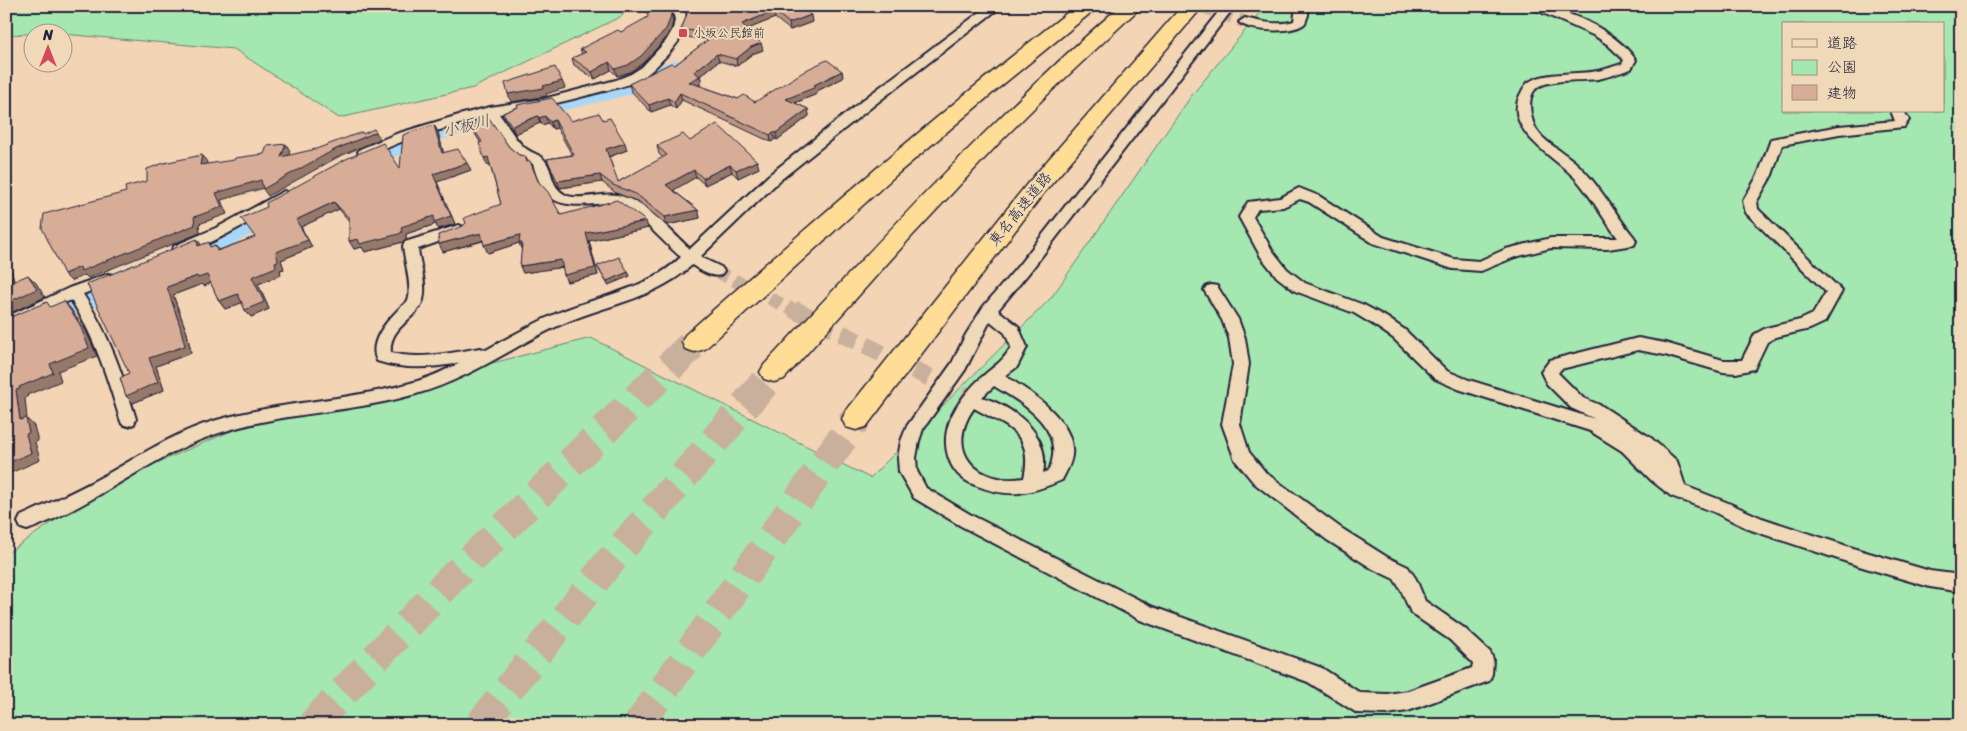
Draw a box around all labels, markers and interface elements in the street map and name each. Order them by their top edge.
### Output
north arrow [22,22,72,72]
place label: 小坂公民館前 [693,22,765,44]
legend [1782,22,1944,112]
text: N [42,23,53,48]
marker: 小坂公民館前 [677,27,689,39]
text: 道路 [1827,30,1857,56]
text: 公園 [1827,54,1857,80]
text: 建物 [1827,80,1857,106]
water label: 小板川 [439,106,493,145]
street label: 東名高速道路 [982,166,1058,252]

